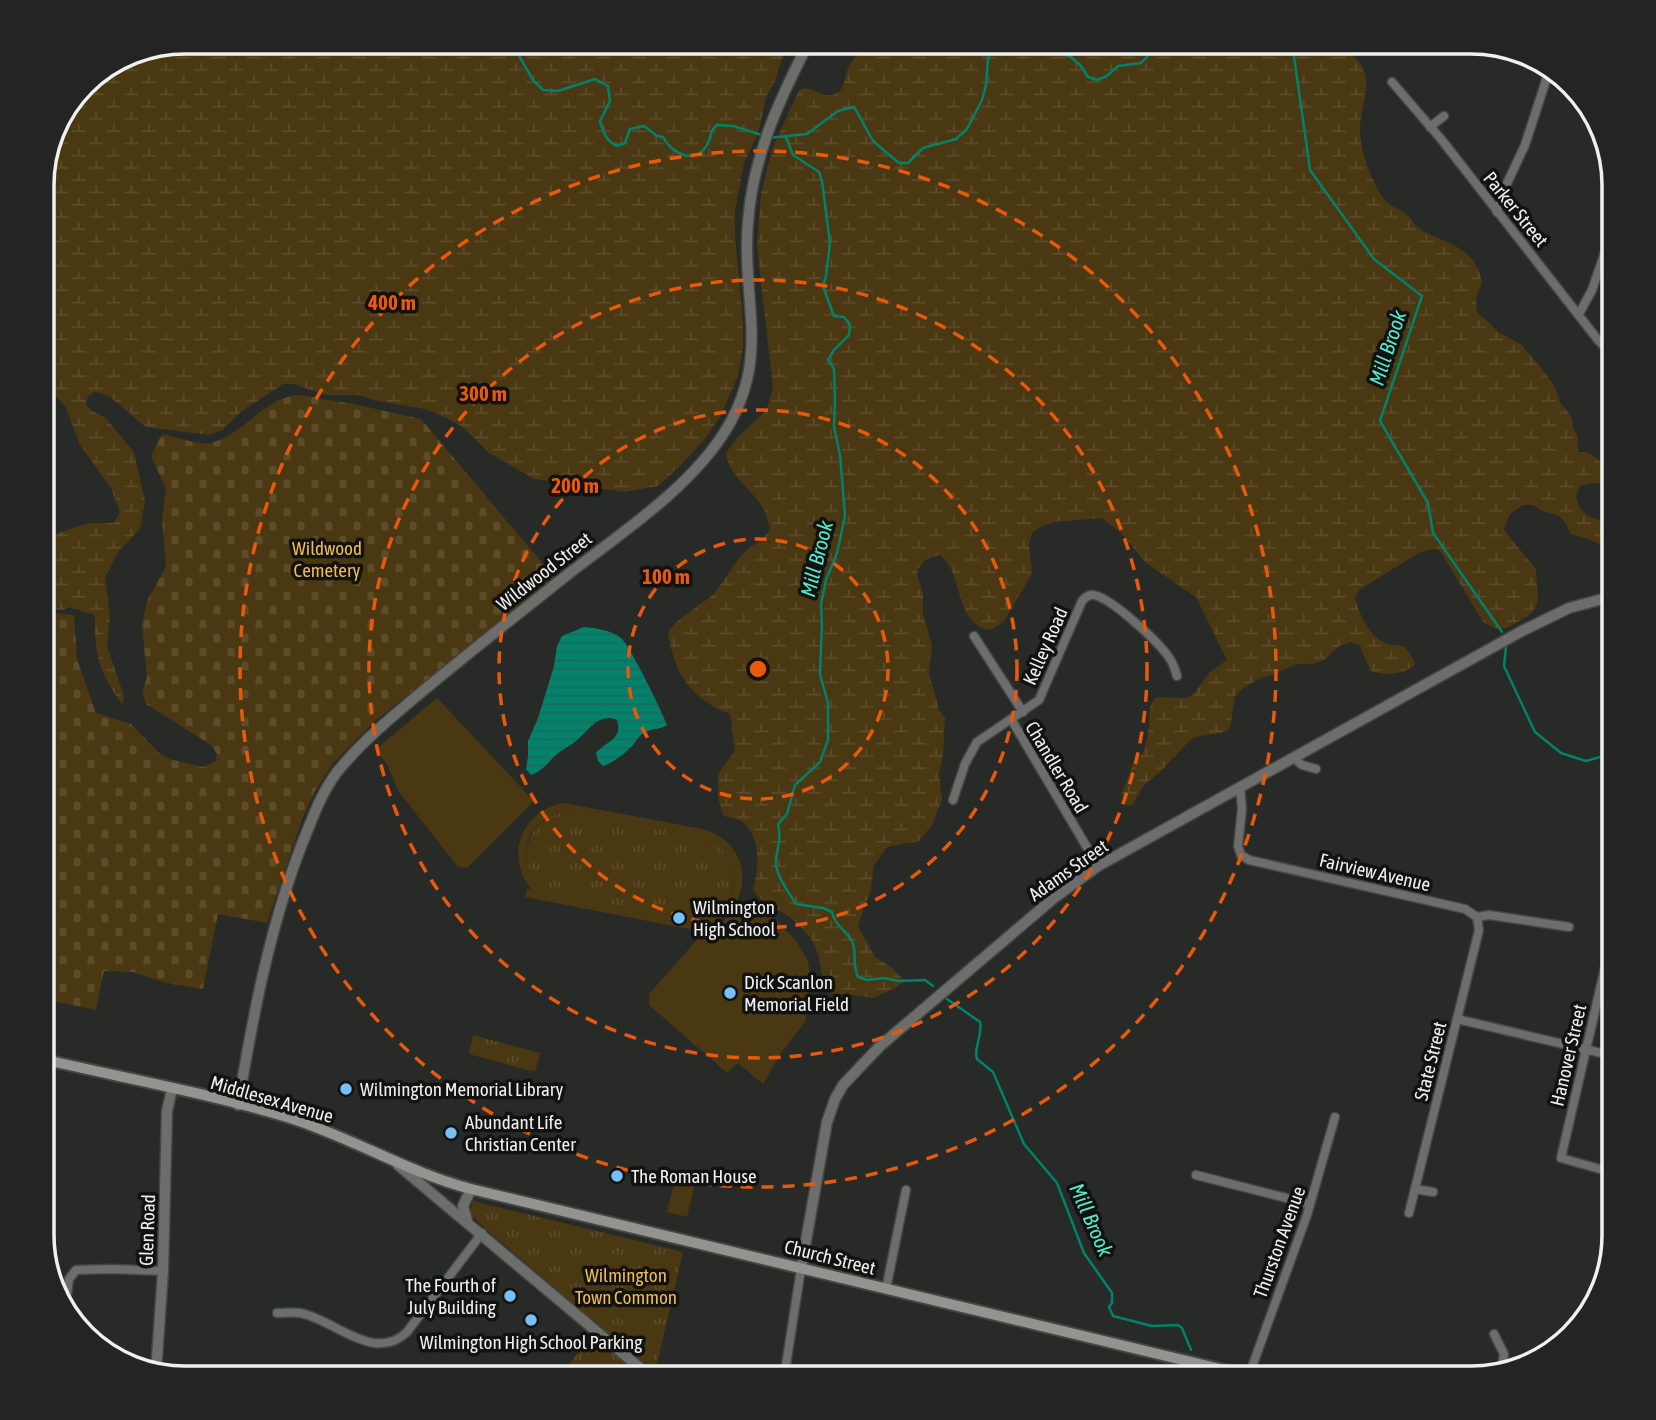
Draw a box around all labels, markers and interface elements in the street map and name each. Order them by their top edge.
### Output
street label: Parker Street [1479,167,1553,251]
text: 400 m [367,290,416,314]
water label: Mill Brook [1364,306,1411,388]
text: 300 m [459,381,507,405]
text: 200 m [551,473,599,497]
water label: Mill Brook [795,518,837,599]
street label: Wildwood Street [492,527,596,615]
park label: Wildwood Cemetery [292,537,362,581]
text: 100 m [642,564,690,588]
street label: Kelley Road [1018,604,1072,688]
centre of rings [746,657,770,681]
street label: Chandler Road [1021,717,1093,817]
street label: Adams Street [1024,835,1112,905]
street label: Fairview Avenue [1317,849,1433,895]
place label: Wilmington High School [693,896,776,940]
marker: Wilmington High School [671,910,687,926]
place label: Dick Scanlon Memorial Field [744,971,849,1015]
marker: Dick Scanlon Memorial Field [722,985,738,1001]
street label: Hanover Street [1546,1002,1590,1108]
street label: State Street [1410,1019,1450,1103]
street label: Middlesex Avenue [208,1071,336,1127]
place label: Wilmington Memorial Library [360,1078,563,1100]
marker: Wilmington Memorial Library [338,1081,354,1097]
place label: Abundant Life Christian Center [465,1111,576,1155]
marker: Abundant Life Christian Center [443,1125,459,1141]
place label: The Roman House [631,1165,757,1187]
marker: The Roman House [609,1168,625,1184]
water label: Mill Brook [1065,1179,1119,1261]
street label: Thurston Avenue [1249,1183,1309,1301]
street label: Glen Road [135,1194,159,1266]
street label: Church Street [782,1235,878,1279]
park label: Wilmington Town Common [575,1264,677,1308]
place label: The Fourth of July Building [405,1274,497,1318]
marker: The Fourth of July Building [502,1288,518,1304]
marker: Wilmington High School Parking [523,1312,539,1328]
place label: Wilmington High School Parking [420,1331,643,1353]

